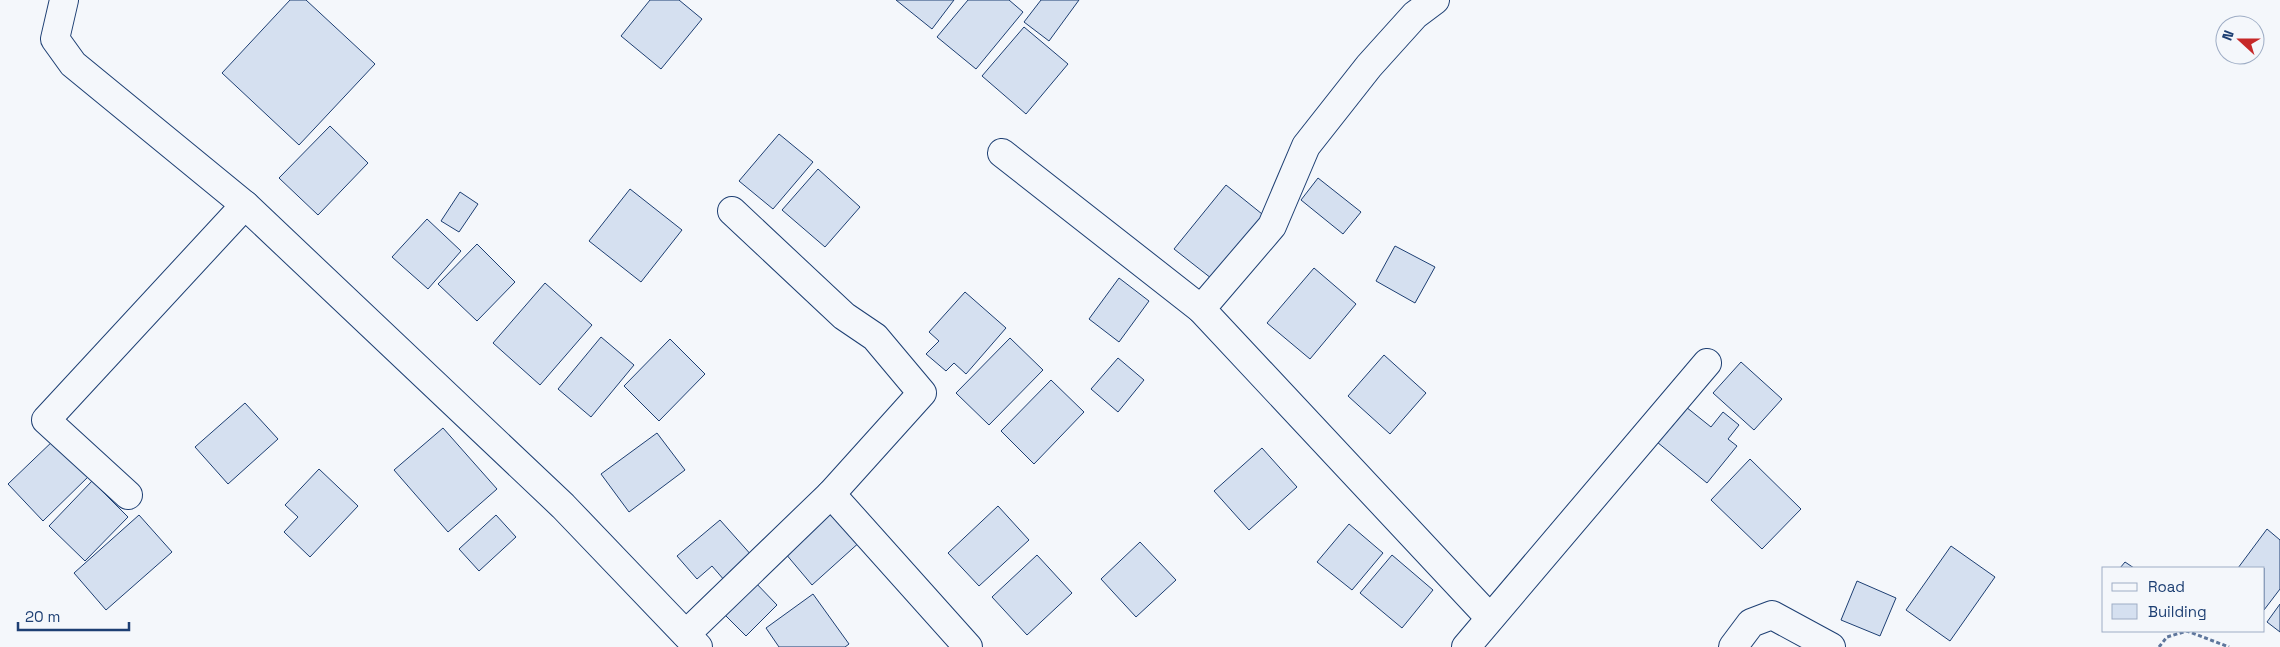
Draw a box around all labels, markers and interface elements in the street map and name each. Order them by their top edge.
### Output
north arrow [2215,15,2265,65]
text: N [2218,28,2238,43]
legend [2102,567,2265,632]
text: Road [2148,577,2185,596]
scale bar [18,600,129,632]
text: Building [2148,602,2207,621]
text: 20 m [25,607,60,626]

